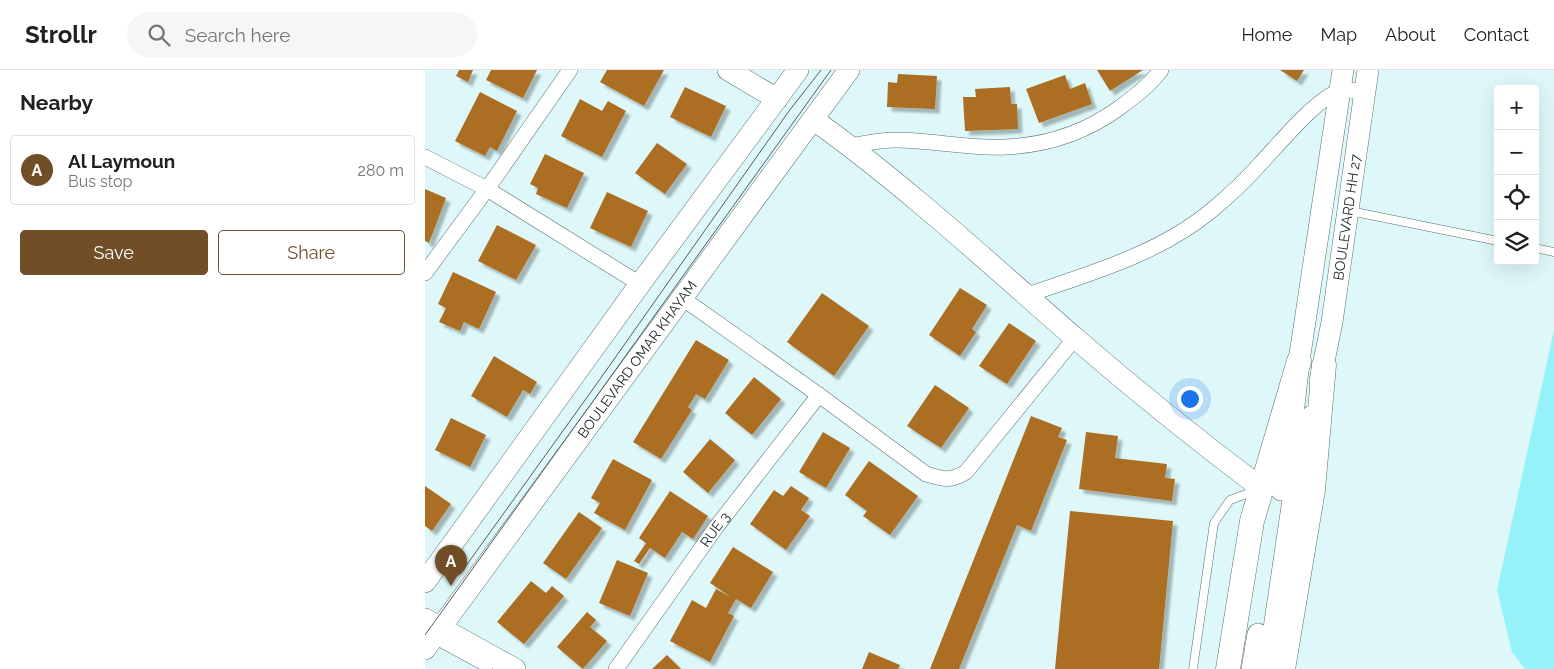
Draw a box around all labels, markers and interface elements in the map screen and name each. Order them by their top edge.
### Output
search box [127,12,477,57]
text: Strollr [25,20,97,49]
icon: search [145,21,173,49]
text: Search here [185,24,290,46]
text: Home [1241,24,1292,45]
text: Map [1320,24,1357,45]
text: About [1385,24,1436,45]
text: Contact [1464,24,1529,45]
map controls [1494,85,1539,265]
button: + [1494,85,1539,130]
text: Nearby [20,90,93,115]
button: − [1494,130,1539,175]
text: Al Laymoun [68,150,175,172]
street label: BOULEVARD HH 27 [1330,153,1364,281]
text: A [32,161,42,180]
text: 280 m [358,161,404,180]
text: Bus stop [68,172,132,191]
button: locate [1494,175,1539,220]
button: layers [1494,220,1539,265]
button: Save [20,230,208,275]
button: Share [218,230,405,275]
street label: BOULEVARD OMAR KHAYAM [574,278,700,441]
your location [1177,386,1203,412]
street label: RUE 3 [697,509,733,550]
pin: A [435,545,467,586]

